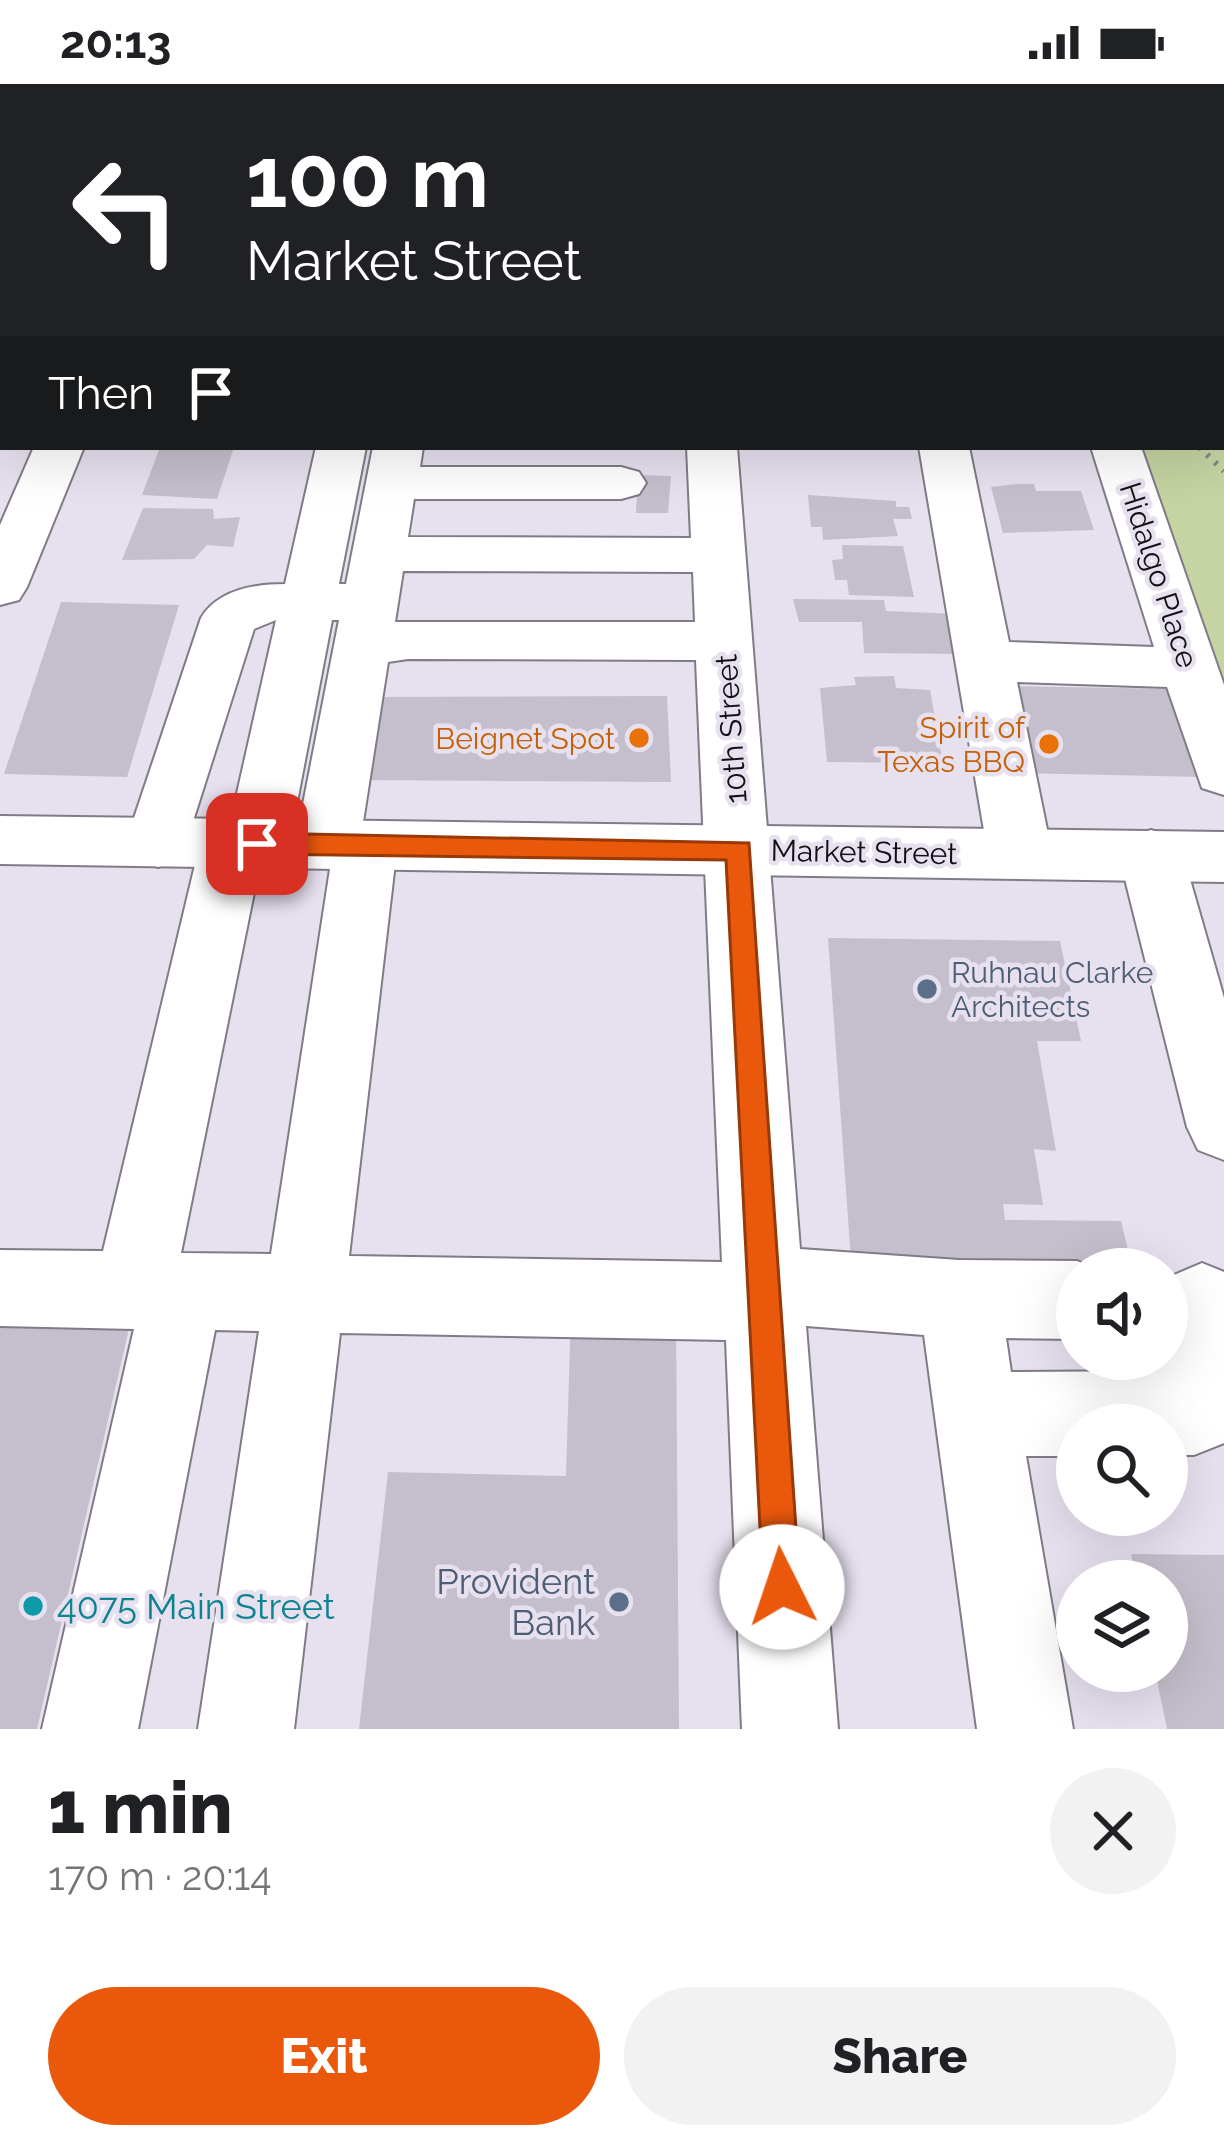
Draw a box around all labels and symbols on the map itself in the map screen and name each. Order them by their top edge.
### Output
street label: Hidalgo Place [1113,478,1205,672]
street label: 10th Street [708,653,754,805]
place label: Spirit of Texas BBQ [877,710,1026,779]
place label: Beignet Spot [435,721,615,756]
marker: Beignet Spot [626,725,652,751]
marker: Spirit of Texas BBQ [1036,731,1062,757]
pin [206,793,308,895]
street label: Market Street [770,833,958,871]
place label: Ruhnau Clarke Architects [951,955,1153,1024]
marker: Ruhnau Clarke Architects [914,976,940,1002]
position arrow [719,1524,845,1650]
place label: Provident Bank [436,1560,595,1643]
place label: 4075 Main Street [57,1585,335,1627]
marker: Provident Bank [606,1589,632,1615]
marker: 4075 Main Street [20,1593,46,1619]

